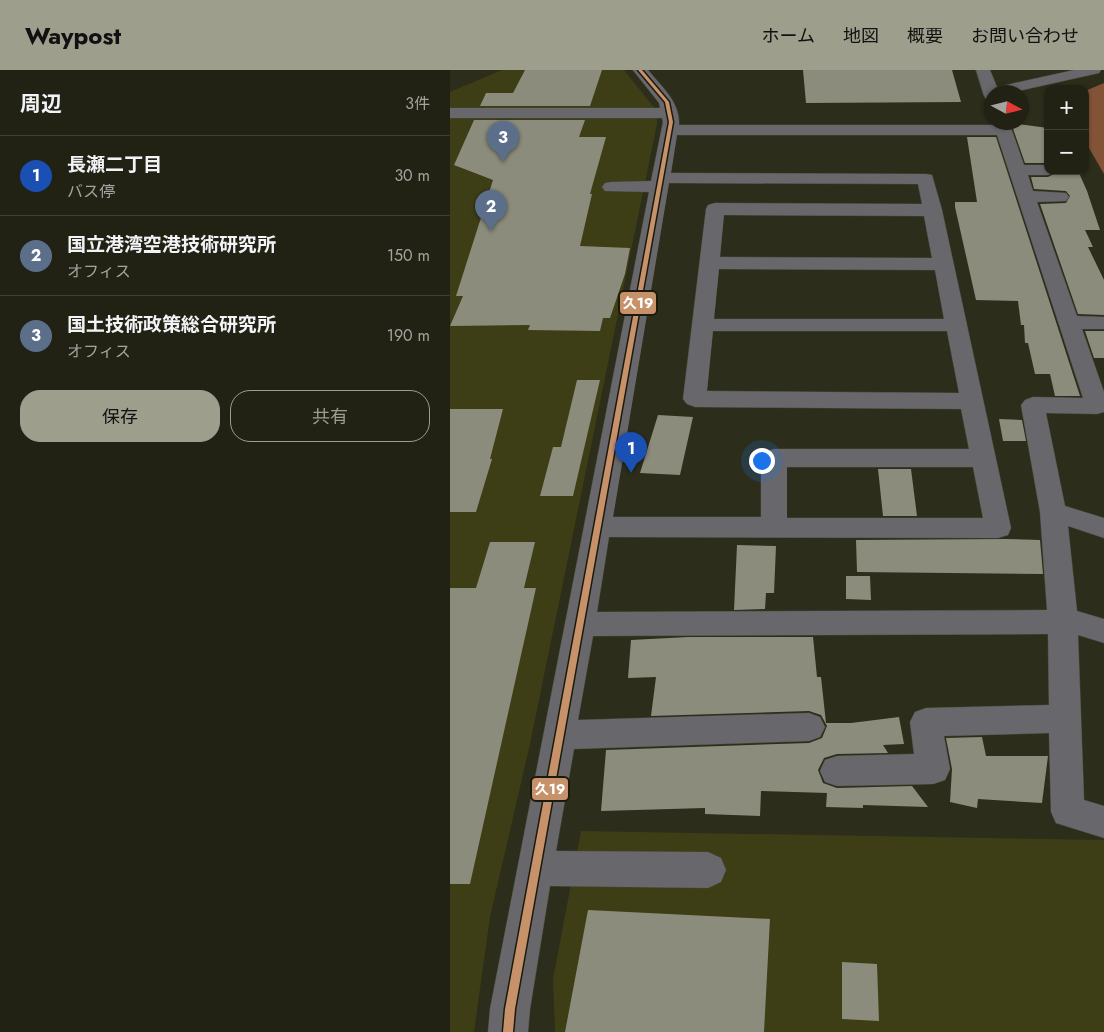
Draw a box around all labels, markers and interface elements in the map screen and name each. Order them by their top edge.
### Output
text: Waypost [25,18,121,53]
text: ホーム [762,23,815,49]
text: 地図 [843,23,879,49]
text: 概要 [907,23,943,49]
text: お問い合わせ [971,23,1079,49]
north arrow [984,85,1029,130]
map controls [1044,85,1089,175]
button: + [1044,85,1089,130]
text: 周辺 [20,89,62,119]
text: 3件 [405,92,430,115]
pin: 3 [487,121,519,162]
button: − [1044,130,1089,175]
text: 長瀬二丁目 [67,151,162,178]
text: 1 [32,164,40,187]
text: 30 m [394,164,430,187]
text: バス停 [67,180,115,203]
pin: 2 [475,190,507,231]
text: 国立港湾空港技術研究所 [67,231,276,258]
text: 2 [31,244,41,267]
text: 150 m [387,244,430,267]
text: オフィス [67,260,131,283]
line badge: 久19 [619,291,657,315]
text: 久19 [623,293,653,313]
text: 国土技術政策総合研究所 [67,311,276,338]
text: 3 [31,324,41,347]
text: 190 m [387,324,430,347]
text: オフィス [67,340,131,363]
button: 保存 [20,390,220,442]
button: 共有 [230,390,430,442]
pin: 1 [615,432,647,473]
your location [749,448,775,474]
line badge: 久19 [531,777,569,801]
text: 久19 [535,779,565,799]

